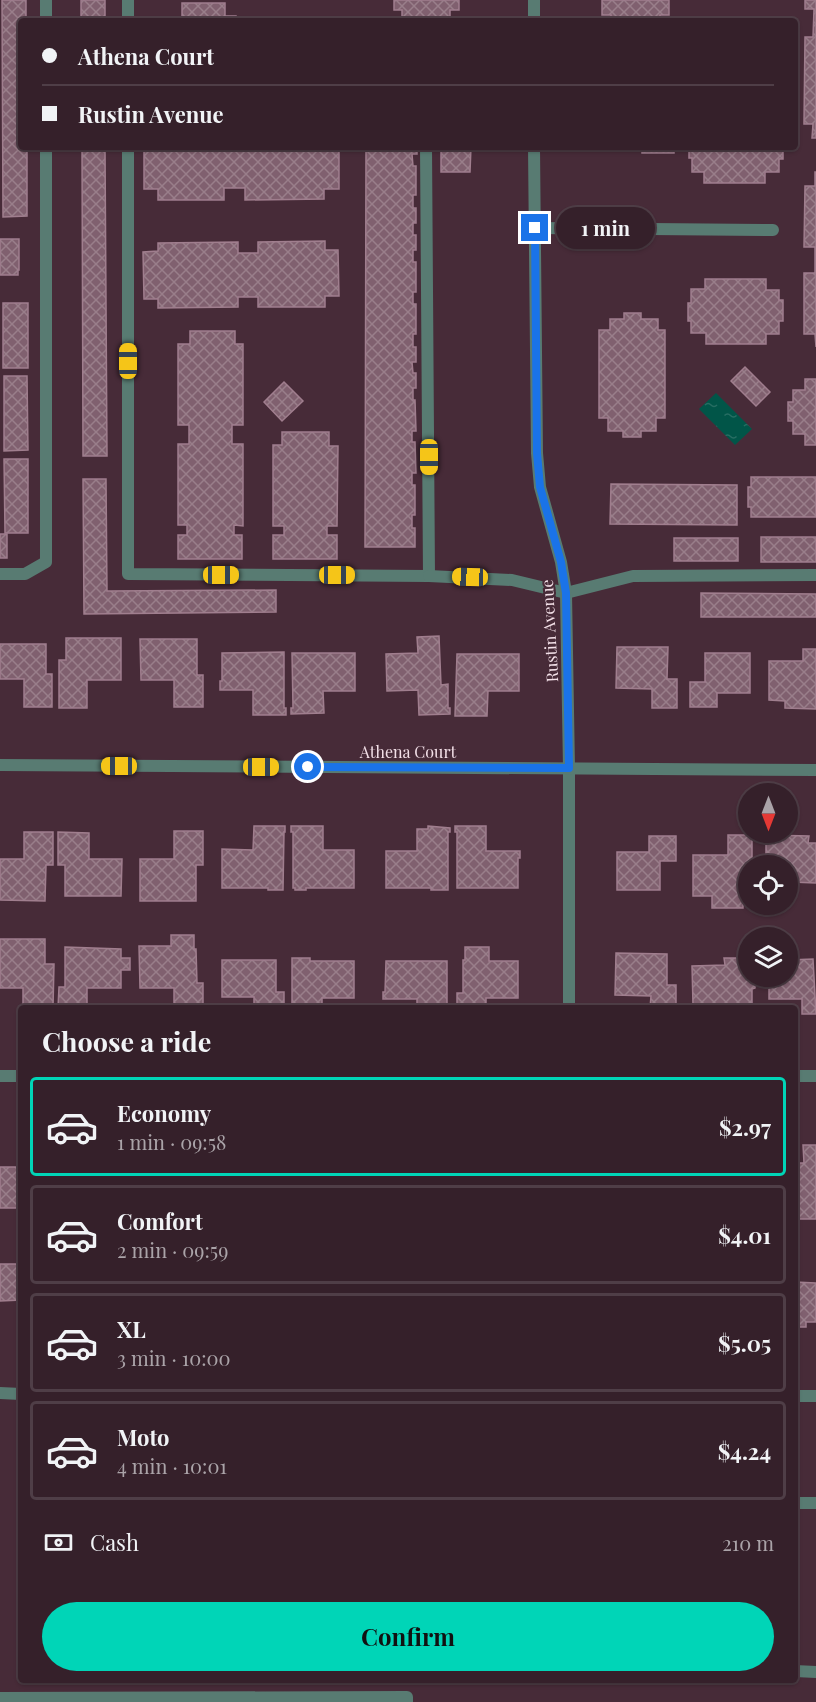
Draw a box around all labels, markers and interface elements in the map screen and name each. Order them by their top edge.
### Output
text: Athena Court [78,41,214,71]
text: Rustin Avenue [78,99,224,129]
callout: 1 min [556,207,655,249]
route end [521,214,548,241]
text: 1 min [581,214,630,241]
car [119,343,137,379]
car [420,439,438,475]
car [203,566,239,584]
car [319,566,355,584]
car [452,567,488,587]
street label: Rustin Avenue [536,579,562,683]
street label: Athena Court [359,741,457,762]
route start [294,753,321,780]
car [101,757,137,775]
car [243,758,279,776]
north arrow [738,783,798,843]
map controls [738,783,798,987]
button: locate [738,855,798,915]
button: layers [738,927,798,987]
text: Choose a ride [42,1023,211,1059]
text: Economy [117,1098,211,1128]
icon: car [45,1100,99,1154]
text: $2.97 [719,1112,771,1142]
text: 1 min · 09:58 [117,1128,226,1155]
text: Comfort [117,1206,203,1236]
icon: car [45,1208,99,1262]
text: $4.01 [718,1220,771,1250]
text: 2 min · 09:59 [117,1236,228,1263]
text: XL [117,1314,146,1344]
icon: car [45,1316,99,1370]
text: $5.05 [718,1328,771,1358]
text: 3 min · 10:00 [117,1344,231,1371]
text: Moto [117,1422,170,1452]
icon: car [45,1424,99,1478]
text: $4.24 [718,1436,771,1466]
text: 4 min · 10:01 [117,1452,227,1479]
icon: cash [42,1526,75,1559]
text: Cash [90,1527,139,1557]
text: 210 m [722,1529,774,1556]
button: Confirm [42,1602,774,1671]

